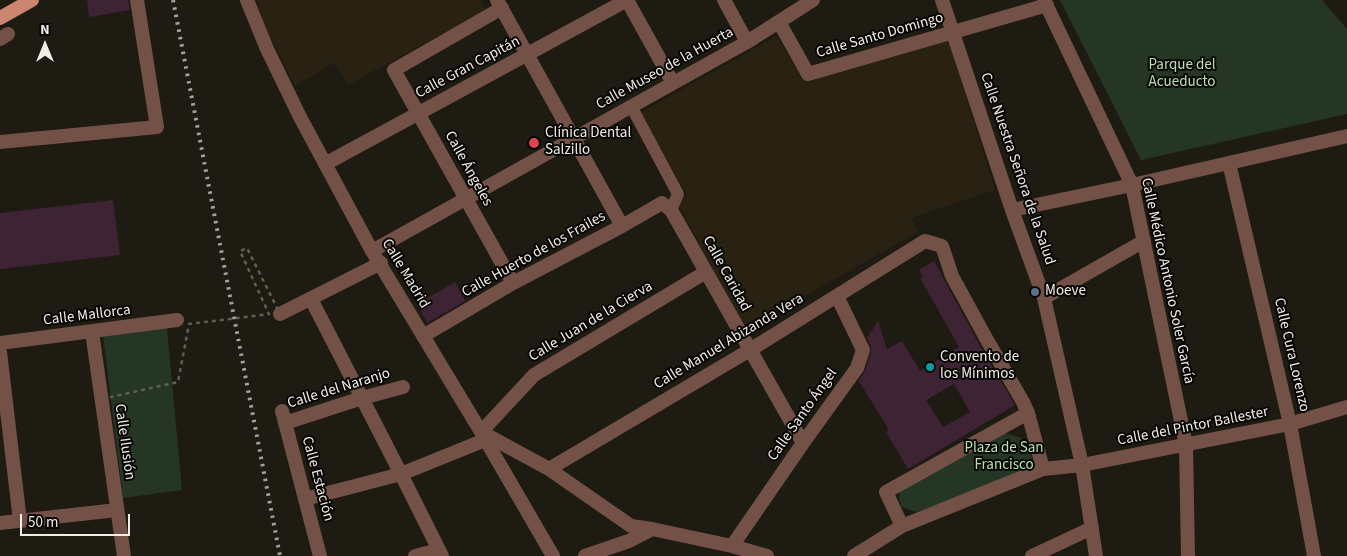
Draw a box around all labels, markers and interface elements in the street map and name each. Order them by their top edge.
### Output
street label: Calle Santo Domingo [814,9,946,63]
north arrow [20,20,70,70]
text: N [40,20,50,40]
street label: Calle Museo de la Huerta [593,24,737,114]
street label: Calle Gran Capitán [413,33,523,103]
park label: Parque del Acueducto [1149,57,1215,92]
street label: Calle Nuestra Señora de la Salud [976,70,1058,268]
place label: Clínica Dental Salzillo [545,125,631,160]
street label: Calle Ángeles [440,128,496,210]
marker: Clínica Dental Salzillo [527,136,541,150]
street label: Calle Médico Antonio Soler García [1136,176,1198,386]
street label: Calle Huerto de los Frailes [459,208,609,302]
street label: Calle Caridad [698,233,754,315]
street label: Calle Madrid [377,236,433,312]
street label: Calle Juan de la Cierva [526,278,656,366]
place label: Moeve [1045,283,1086,301]
marker: Moeve [1029,286,1041,298]
street label: Calle Manuel Abizanda Vera [651,290,807,394]
street label: Calle Cura Lorenzo [1269,296,1313,414]
street label: Calle Mallorca [42,302,132,330]
place label: Convento de los Mínimos [940,349,1019,384]
marker: Convento de los Mínimos [924,361,936,373]
street label: Calle del Naranjo [285,365,393,413]
street label: Calle Santo Ángel [764,365,842,465]
street label: Calle Ilusión [110,403,138,481]
street label: Calle del Pintor Ballester [1116,404,1270,450]
street label: Calle Estación [297,435,337,523]
park label: Plaza de San Francisco [964,440,1044,475]
scale bar [22,504,132,536]
text: 50 m [28,512,58,533]

